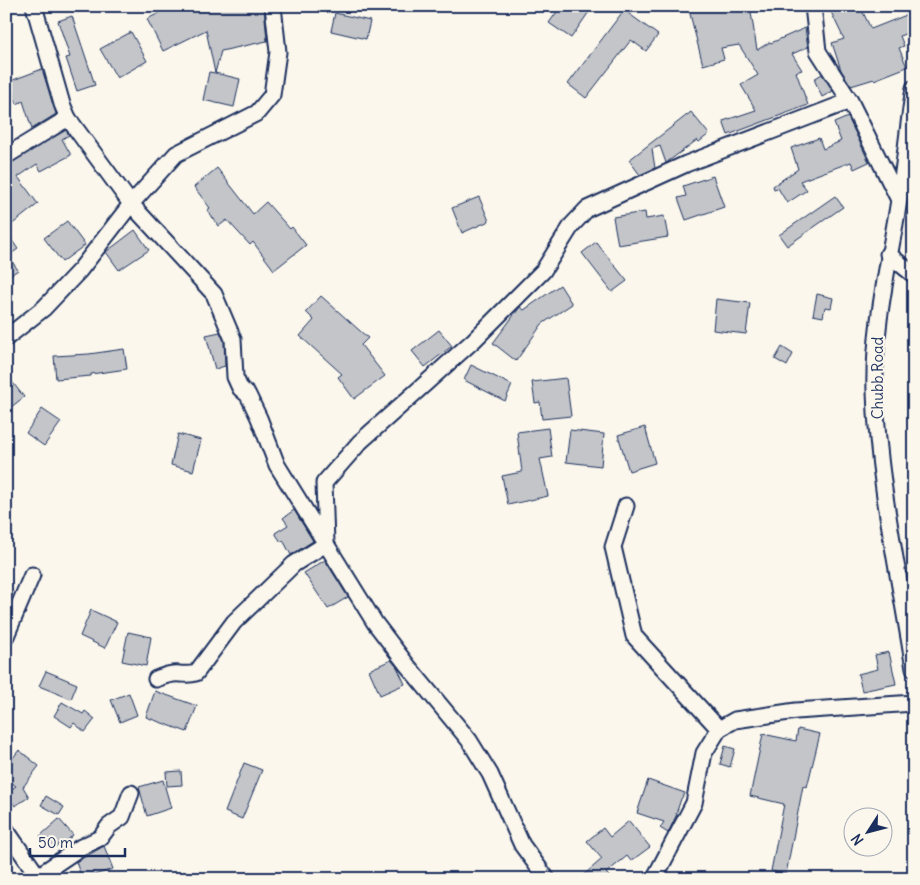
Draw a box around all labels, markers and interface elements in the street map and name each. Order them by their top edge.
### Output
street label: Chubb Road [868,337,887,419]
north arrow [842,808,892,858]
scale bar [30,825,125,857]
text: N [847,830,868,849]
text: 50 m [38,833,73,852]

